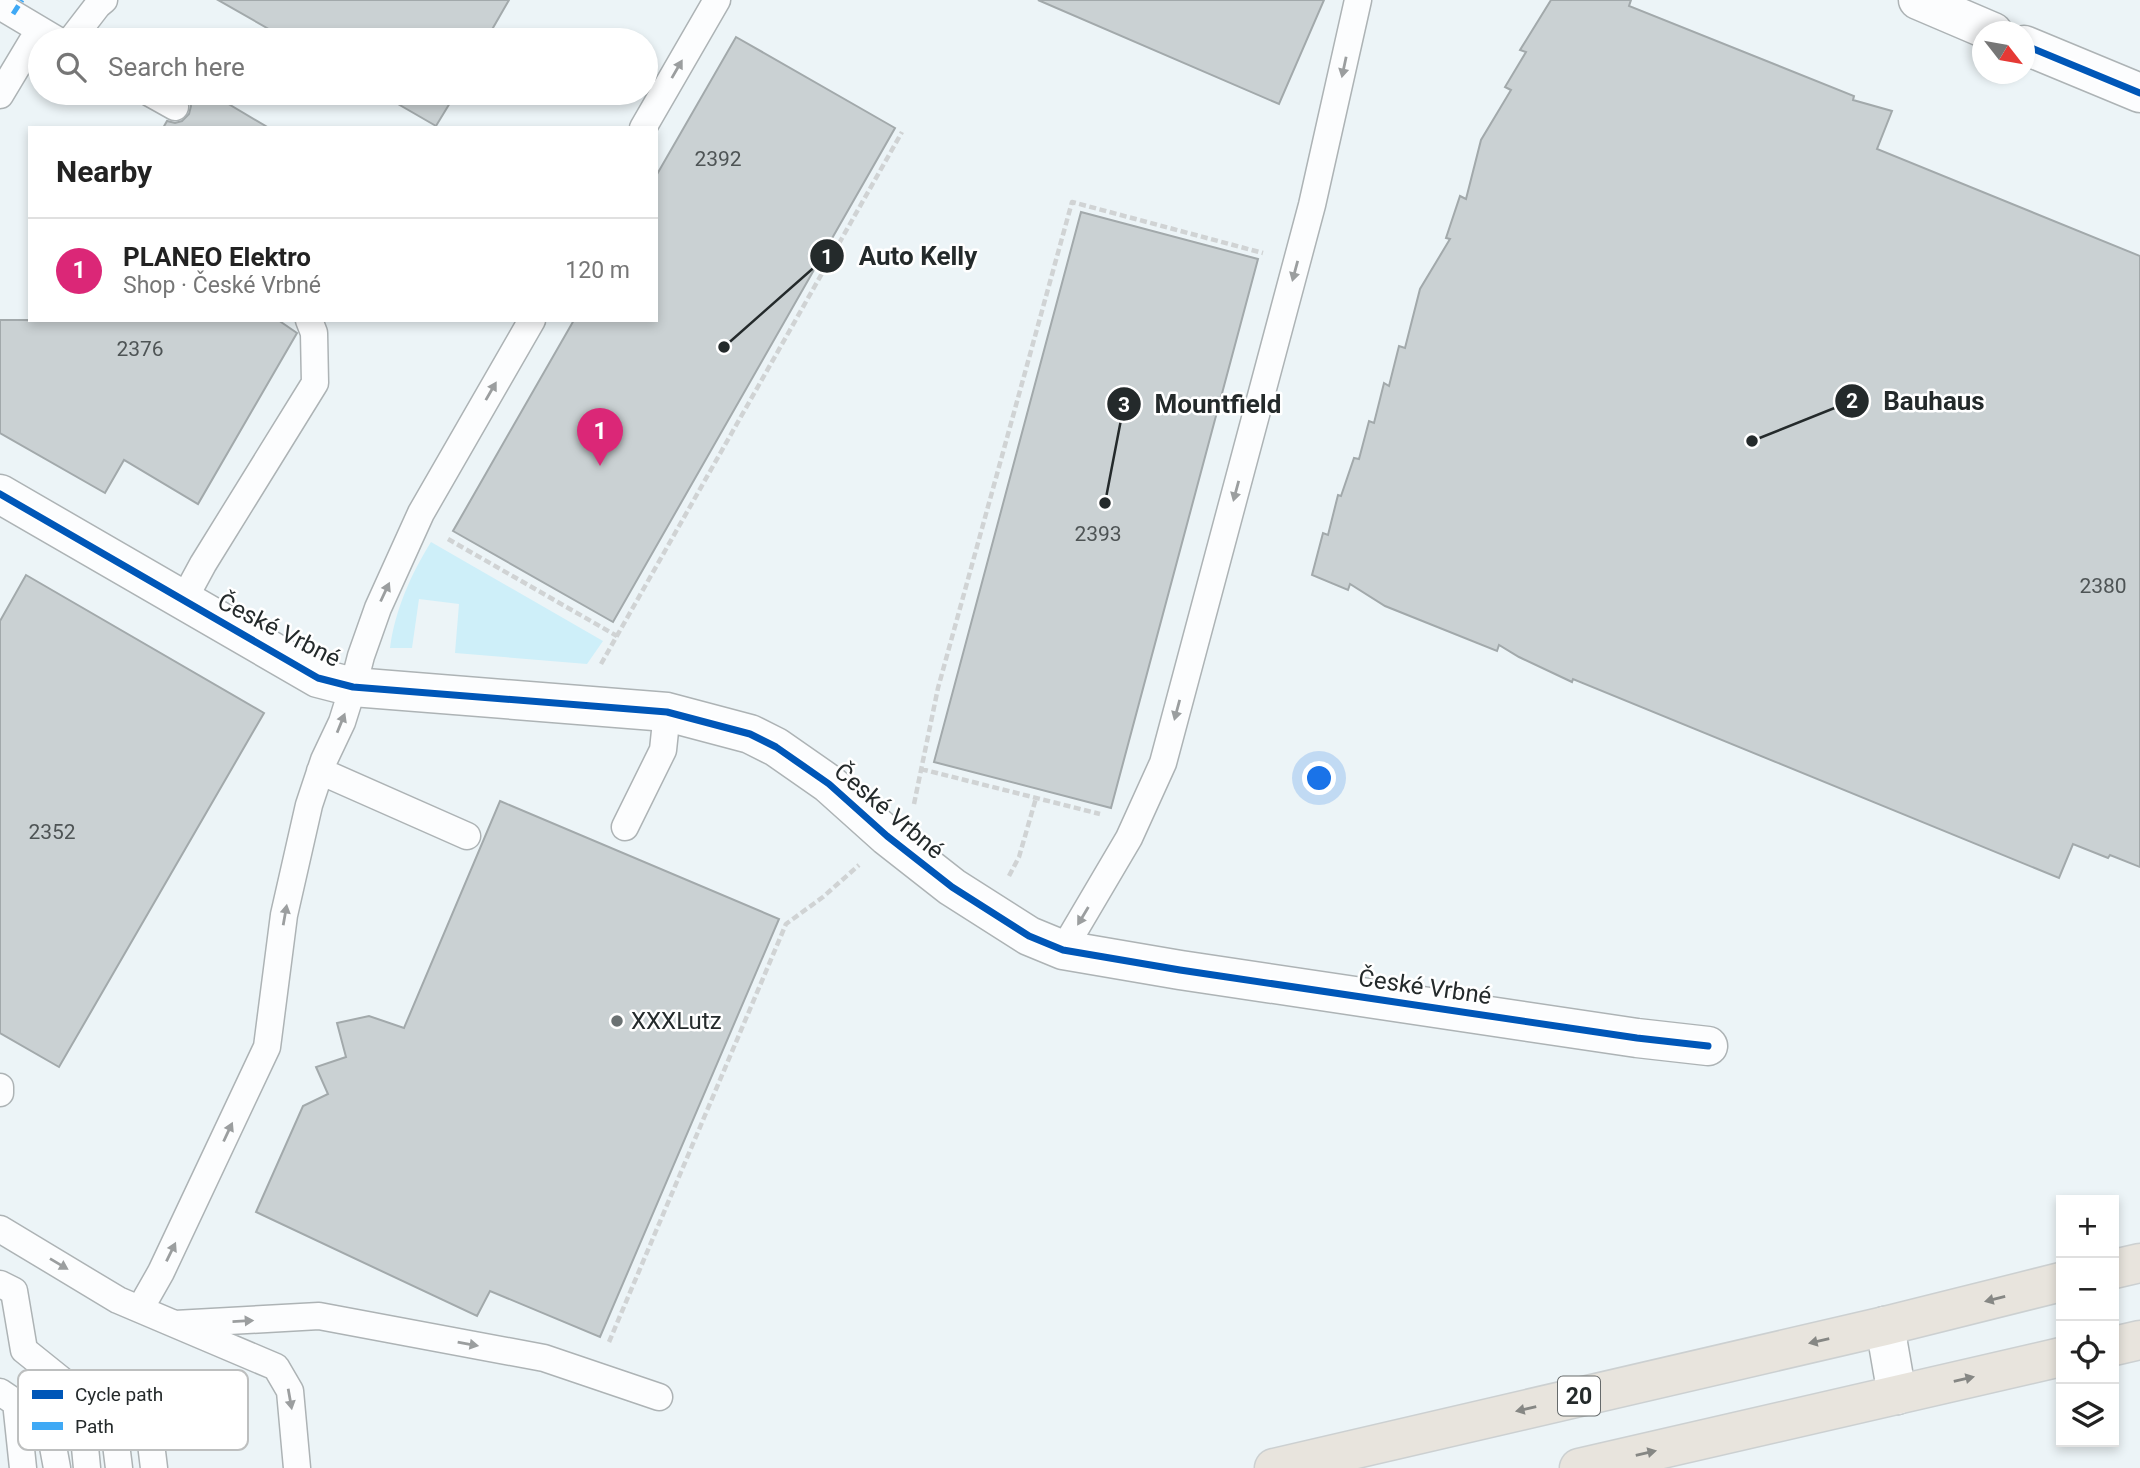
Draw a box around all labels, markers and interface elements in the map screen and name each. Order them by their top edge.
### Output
north arrow [1972,21,2035,84]
search box [28,28,658,105]
icon: search [52,48,90,86]
text: Search here [108,52,245,82]
one-way arrow [1338,56,1349,78]
one-way arrow [671,59,683,78]
house number: 2392 [694,147,742,171]
text: Nearby [56,154,152,189]
callout: Auto Kelly [810,233,991,280]
text: Auto Kelly [859,241,978,271]
text: PLANEO Elektro [123,242,311,272]
text: 1 [821,245,833,269]
text: 1 [72,257,86,284]
text: 120 m [565,257,630,284]
one-way arrow [1289,260,1300,282]
text: Shop · České Vrbné [123,272,321,299]
house number: 2376 [116,337,164,361]
callout: Bauhaus [1834,377,1999,424]
callout: Mountfield [1106,381,1296,428]
one-way arrow [485,382,497,401]
text: Bauhaus [1883,386,1985,416]
text: Mountfield [1155,389,1281,419]
text: 2 [1846,389,1858,413]
text: 3 [1118,393,1130,417]
pin: 1 [577,408,623,466]
one-way arrow [1230,480,1241,502]
house number: 2393 [1074,522,1122,546]
house number: 2380 [2079,574,2127,598]
one-way arrow [379,582,391,602]
street label: České Vrbné [213,586,345,673]
one-way arrow [1171,700,1182,722]
one-way arrow [335,712,346,733]
street label: České Vrbné [829,756,950,865]
your location [1302,761,1336,795]
house number: 2352 [28,820,76,844]
one-way arrow [280,904,291,926]
one-way arrow [1077,907,1089,926]
street label: České Vrbné [1357,963,1493,1010]
place label: XXXLutz [631,1007,722,1035]
marker: XXXLutz [609,1013,625,1029]
one-way arrow [222,1122,233,1142]
map controls [2056,1195,2119,1447]
button: + [2056,1195,2119,1258]
one-way arrow [165,1242,176,1263]
one-way arrow [49,1258,68,1270]
button: − [2056,1258,2119,1321]
one-way arrow [1984,1294,2006,1305]
one-way arrow [232,1315,254,1326]
button: locate [2056,1321,2119,1384]
one-way arrow [1808,1336,1830,1347]
one-way arrow [457,1339,479,1350]
legend [18,1370,248,1450]
one-way arrow [1953,1374,1975,1385]
road number: 20 [1558,1376,1600,1415]
text: Cycle path [75,1383,163,1406]
button: layers [2056,1384,2119,1447]
one-way arrow [285,1388,296,1410]
one-way arrow [1515,1403,1537,1414]
text: Path [75,1415,114,1438]
one-way arrow [1635,1447,1657,1458]

